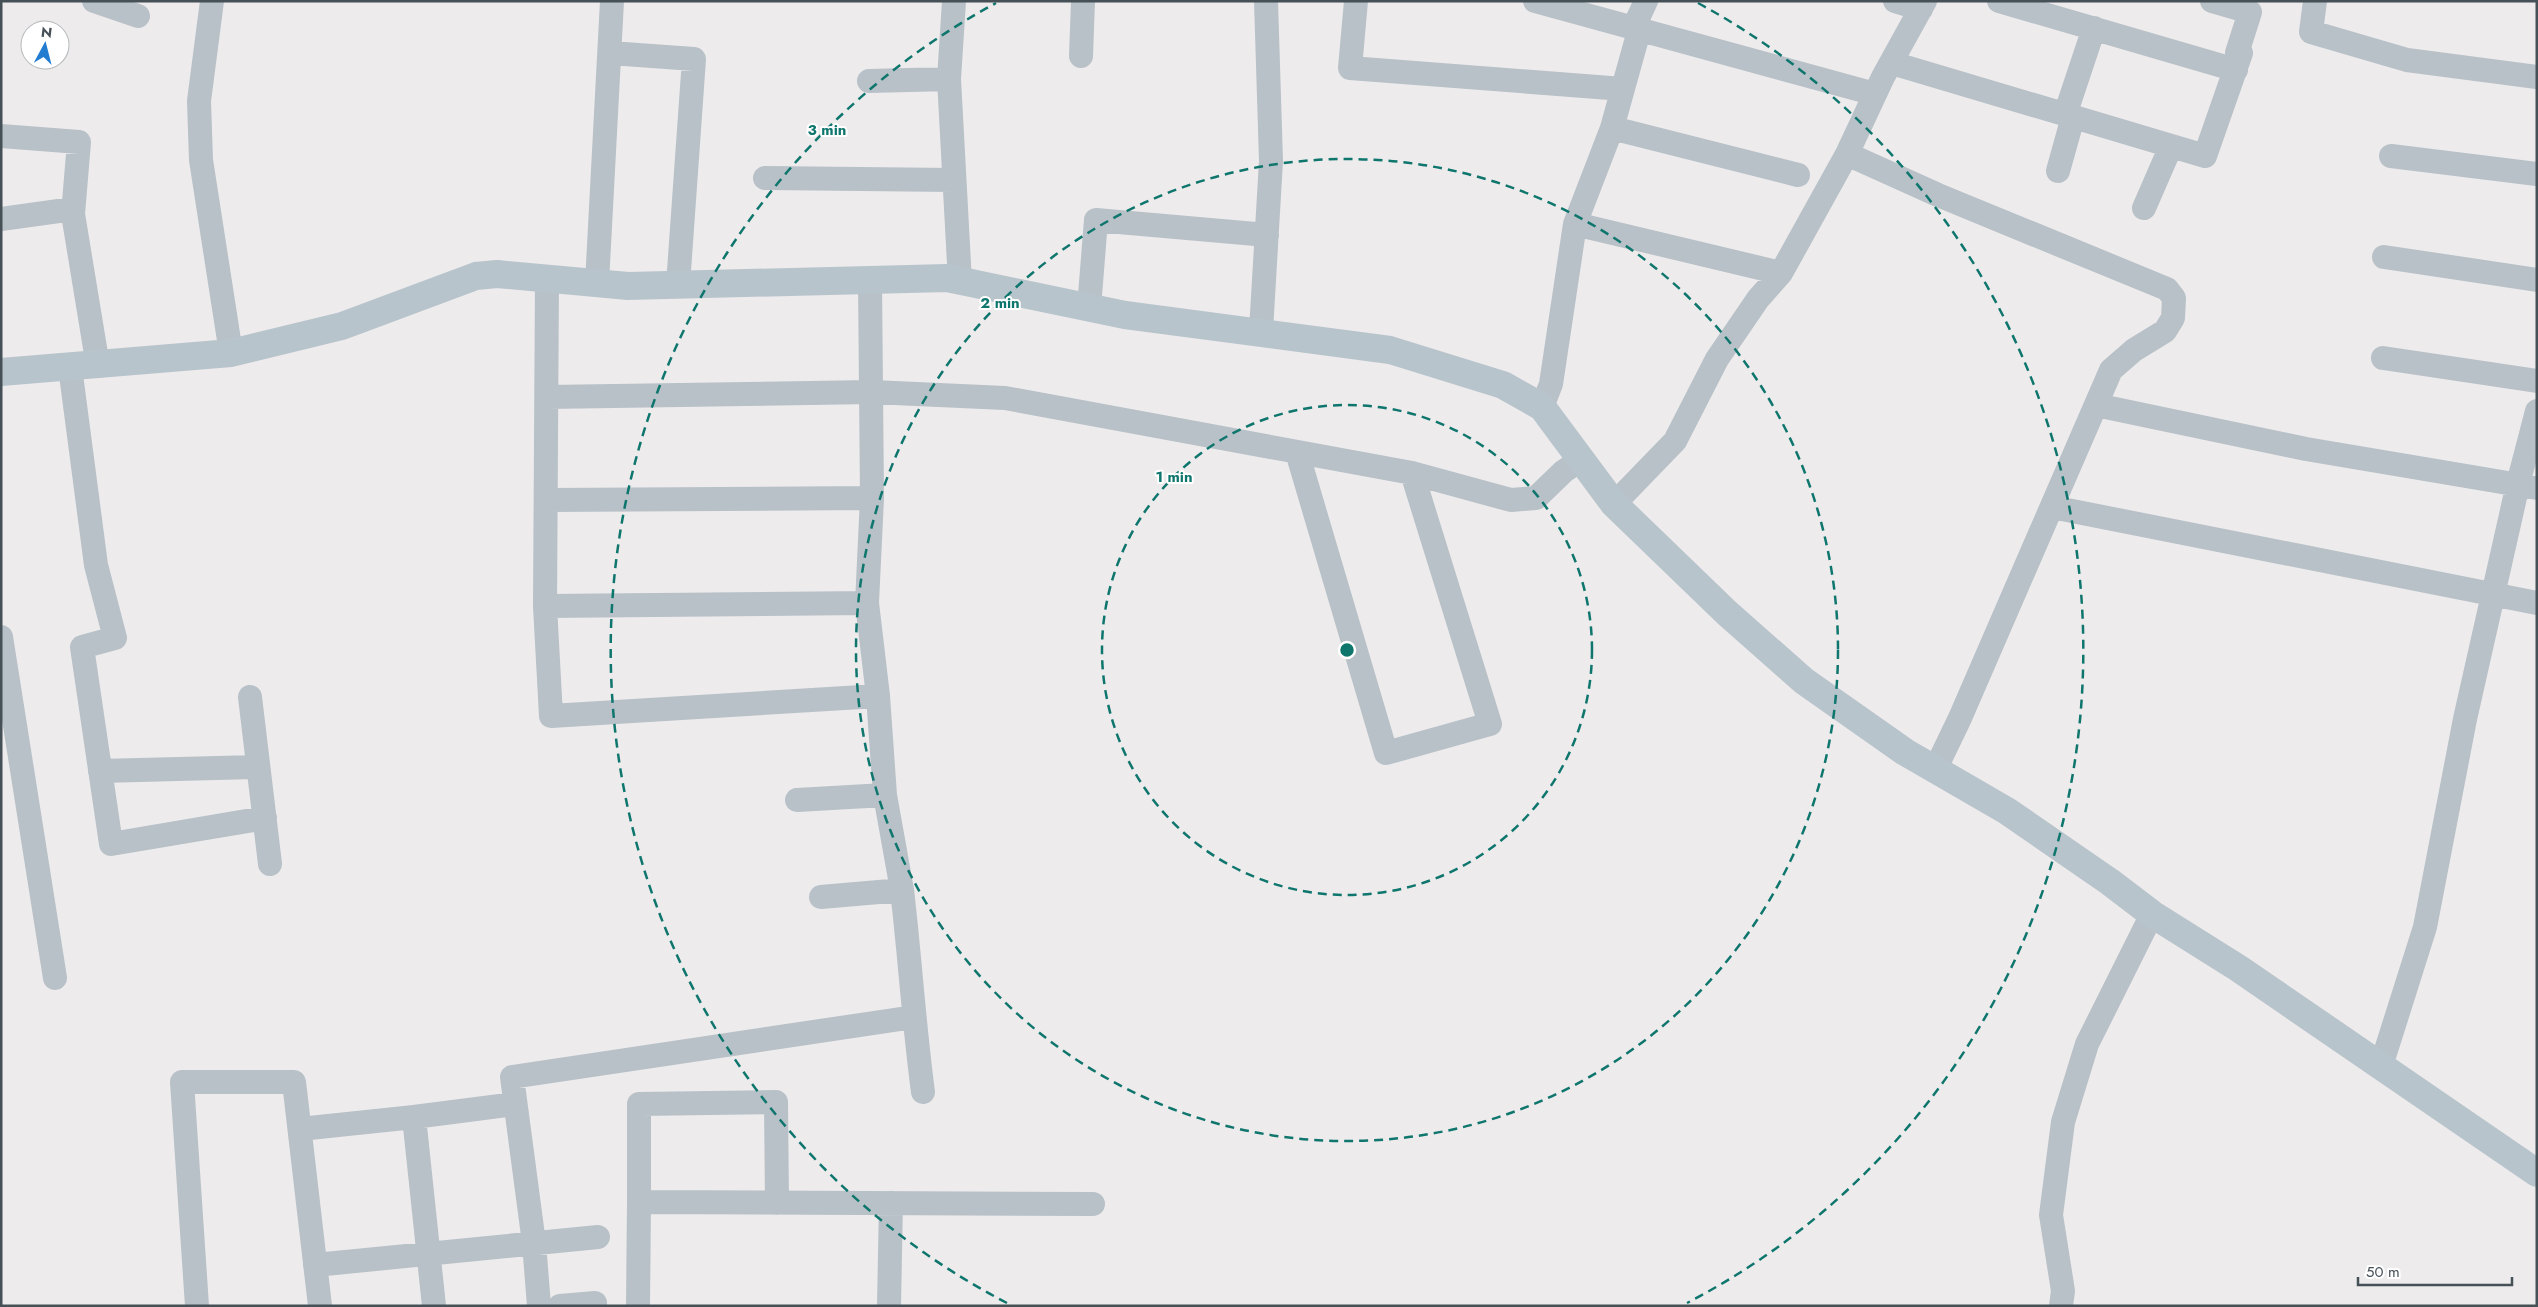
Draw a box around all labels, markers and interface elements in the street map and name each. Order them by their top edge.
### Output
north arrow [20,20,70,70]
text: N [40,21,53,43]
text: 3 min [808,119,846,141]
text: 2 min [980,292,1020,314]
text: 1 min [1155,466,1193,488]
centre of rings [1338,641,1356,659]
scale bar [2358,1254,2512,1286]
text: 50 m [2366,1261,2400,1283]

